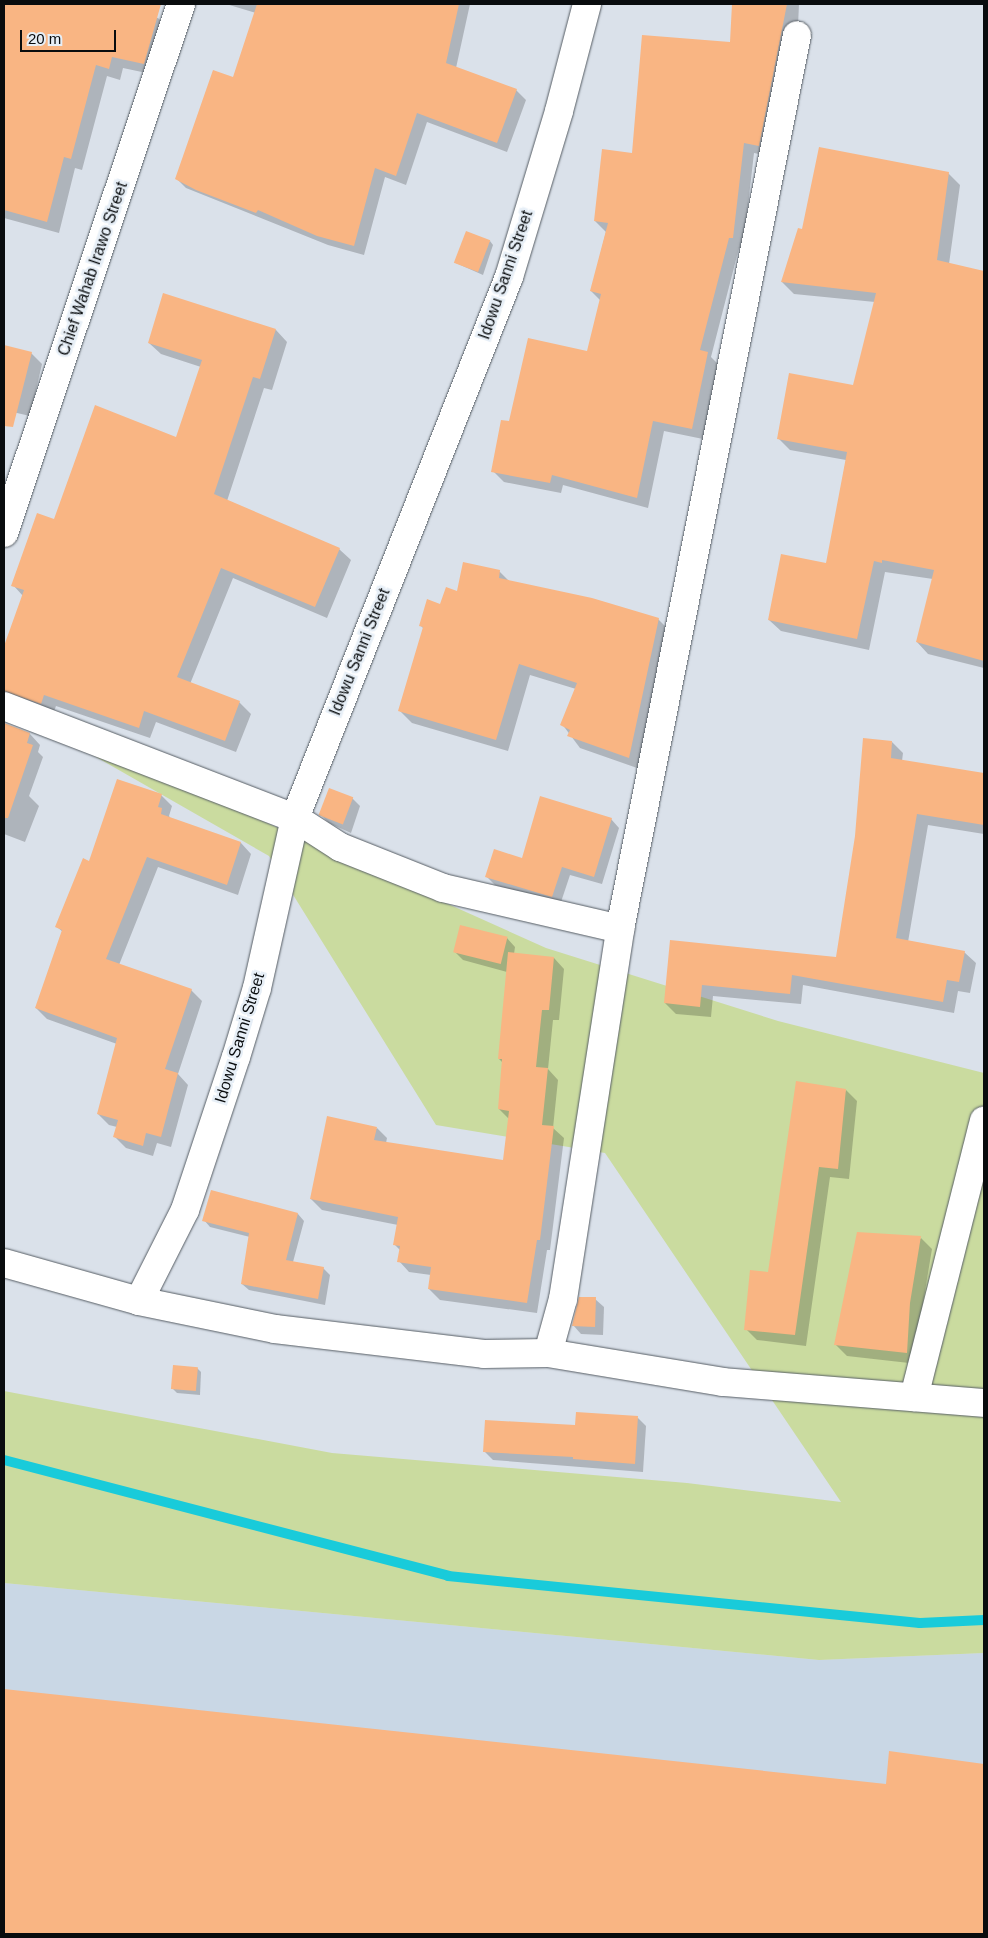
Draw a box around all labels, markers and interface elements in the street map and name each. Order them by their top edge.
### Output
scale bar [22,20,119,52]
text: 20 m [28,30,61,47]
street label: Chief Wahab Irawo Street [54,180,132,358]
street label: Idowu Sanni Street [475,208,537,342]
street label: Idowu Sanni Street [326,586,394,718]
street label: Idowu Sanni Street [211,971,269,1105]

